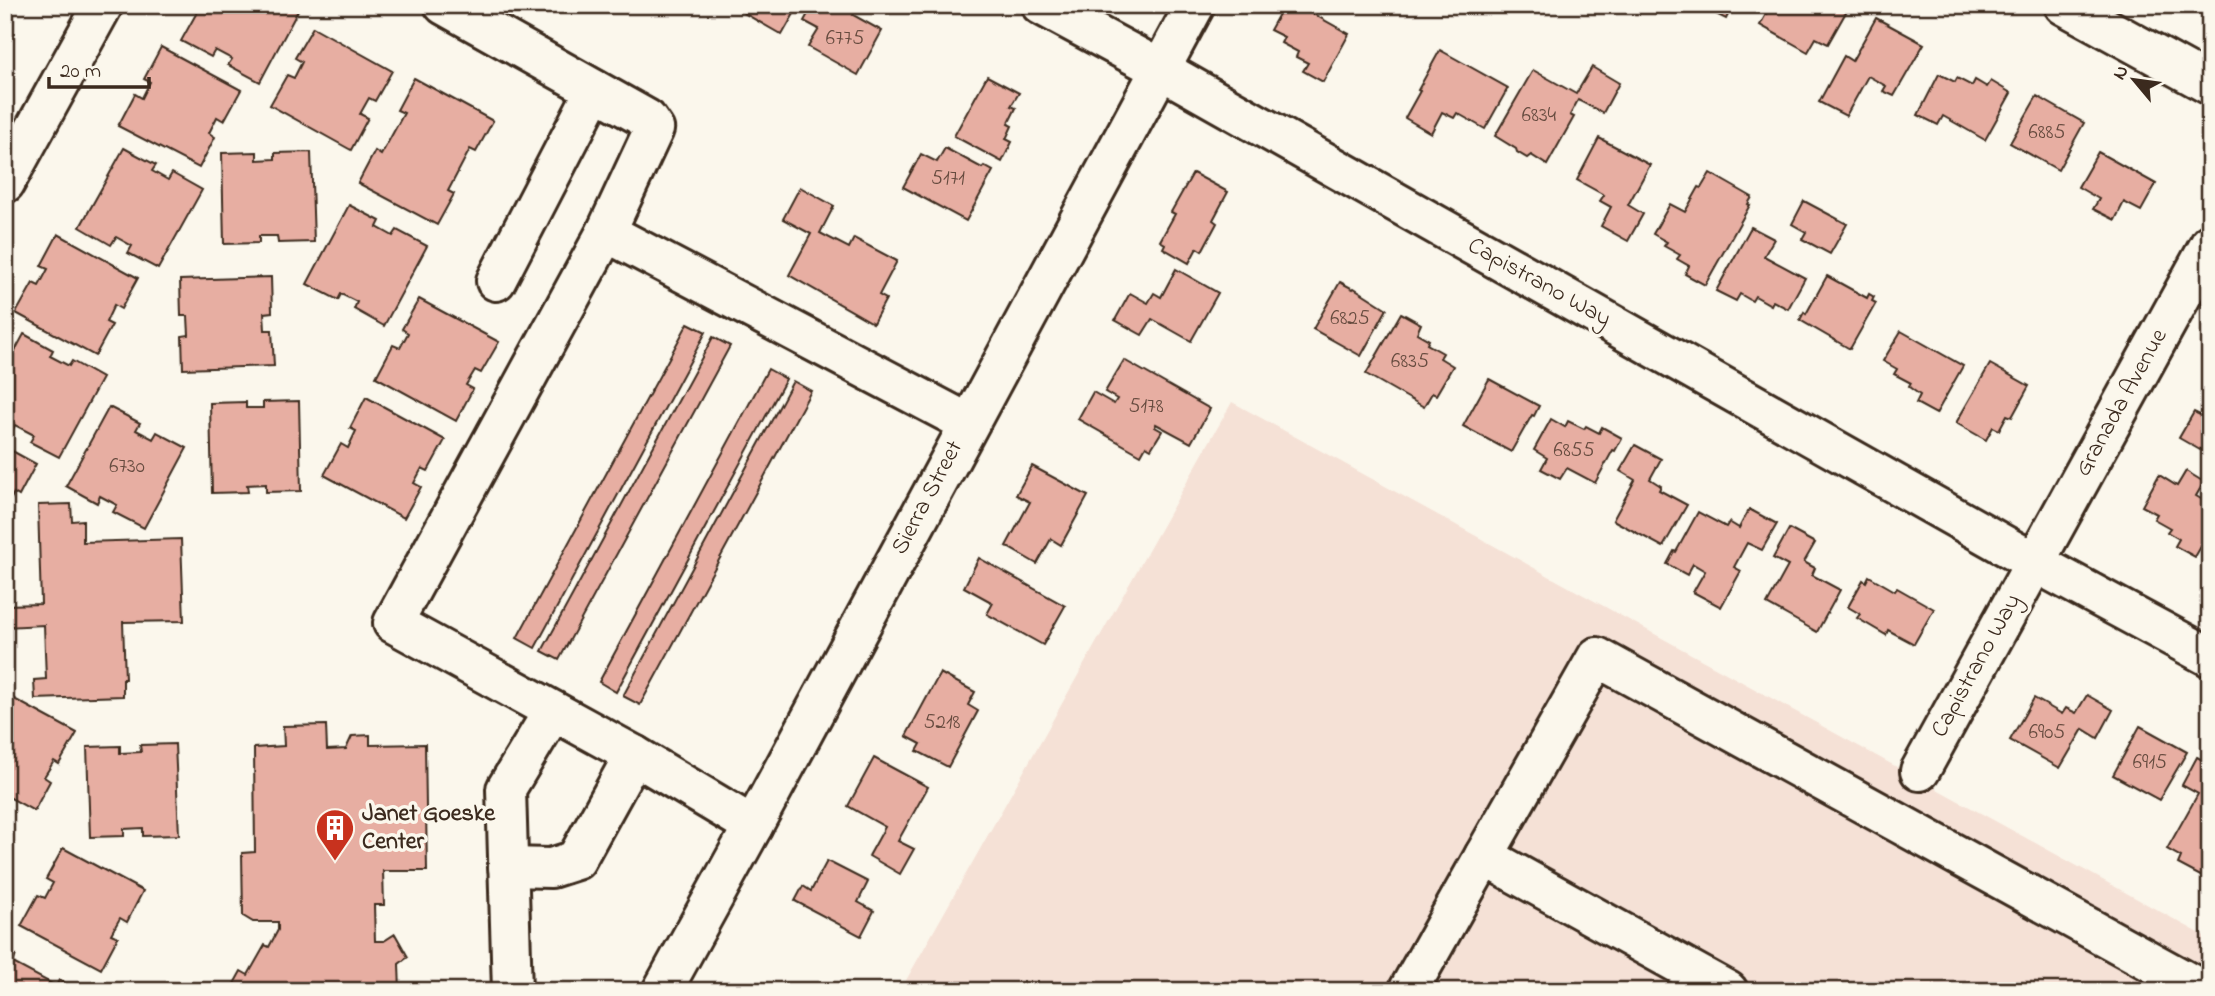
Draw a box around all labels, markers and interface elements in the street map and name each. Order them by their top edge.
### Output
house number: 6775 [826,24,864,54]
scale bar [49,46,149,90]
north arrow [2100,46,2170,116]
text: 20 m [60,57,101,87]
text: N [2106,61,2136,85]
house number: 6834 [1522,101,1557,131]
house number: 6885 [2028,118,2066,148]
house number: 5171 [931,164,965,194]
street label: Capistrano Way [1460,229,1617,338]
house number: 6825 [1330,304,1370,334]
street label: Granada Avenue [2067,322,2177,483]
house number: 6835 [1391,347,1429,377]
house number: 5178 [1128,392,1164,422]
street label: Sierra Street [883,435,973,561]
house number: 6855 [1553,436,1595,466]
house number: 6730 [109,452,145,482]
street label: Capistrano Way [1923,588,2032,745]
house number: 5218 [923,708,961,738]
house number: 6905 [2029,718,2065,748]
house number: 6915 [2133,748,2167,778]
place label: Janet Goeske Center [362,797,496,860]
building icon: Janet Goeske Center [314,807,356,862]

